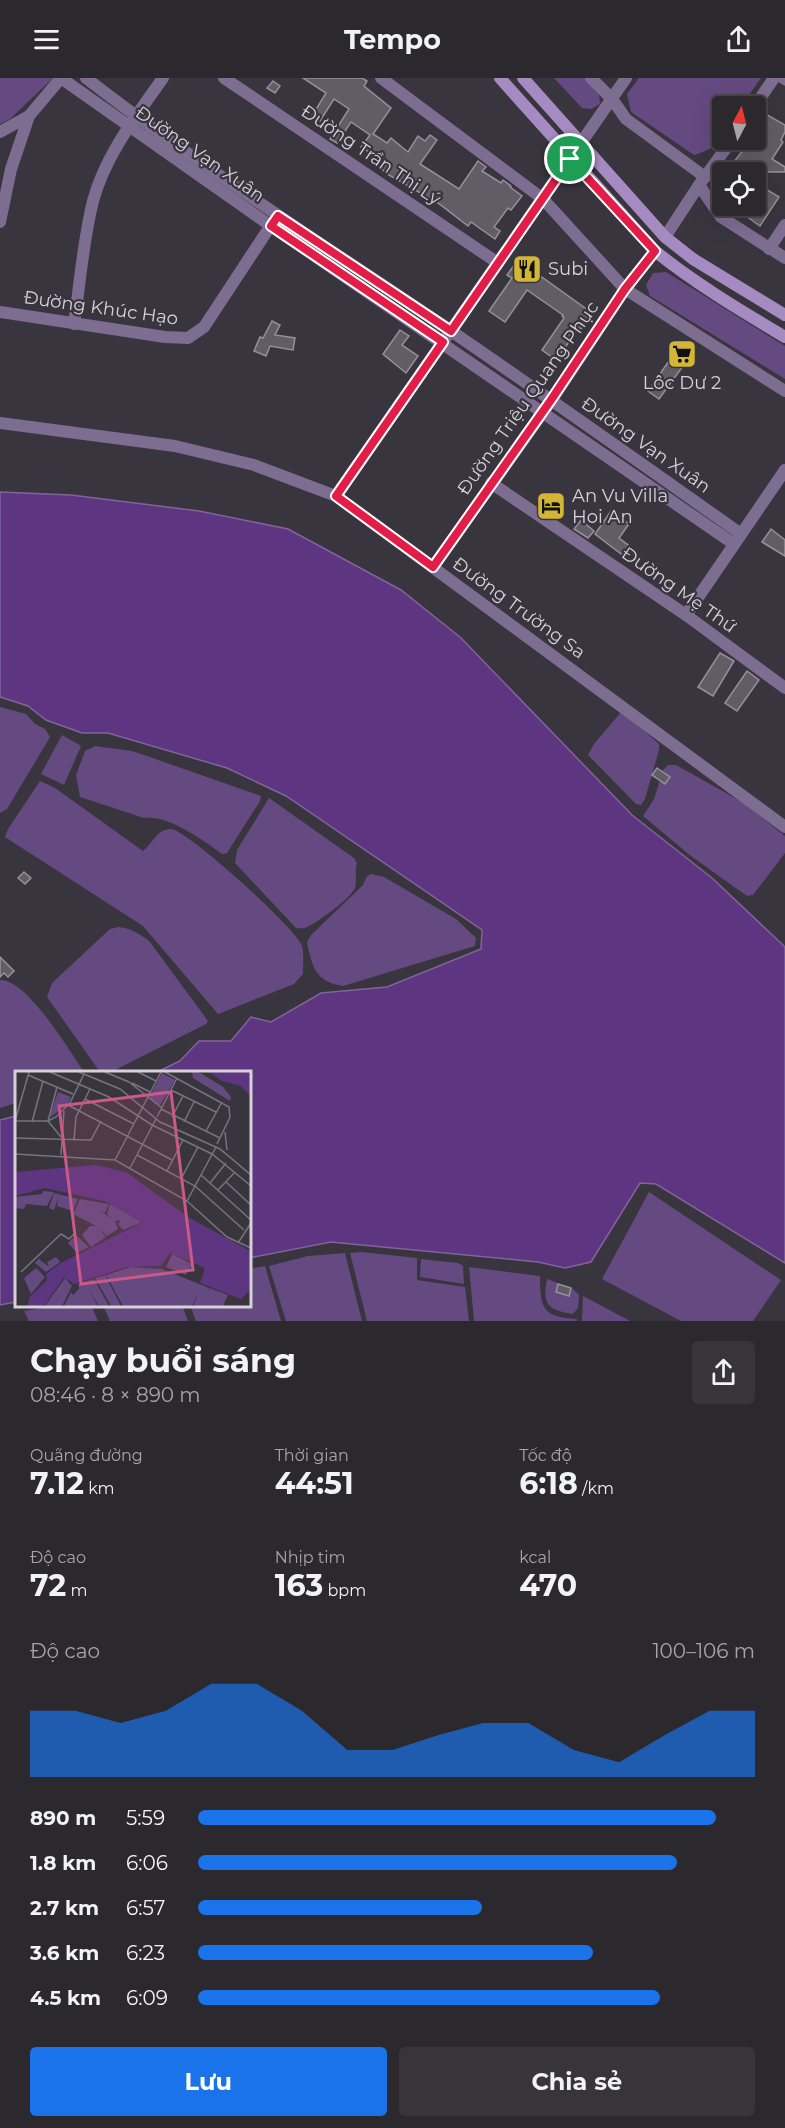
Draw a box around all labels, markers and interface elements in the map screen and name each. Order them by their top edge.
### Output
icon: menu [30,23,63,56]
text: Tempo [344,23,441,56]
icon: share [722,23,755,56]
north arrow [712,96,766,150]
map controls [712,96,766,216]
street label: Đường Trần Thị Lý [297,100,445,210]
street label: Đường Vạn Xuân [131,101,269,207]
pin [544,133,595,184]
icon: arrive [553,142,586,175]
button: locate [712,162,766,216]
restaurant icon: Subi [511,253,543,285]
place label: Subi [548,258,588,280]
street label: Đường Khúc Hạo [22,286,180,330]
street label: Đường Triệu Quang Phục [453,297,603,499]
supermarket icon: Lôc Dư 2 [666,338,698,370]
place label: Lôc Dư 2 [643,372,721,394]
street label: Đường Vạn Xuân [577,392,715,498]
place label: An Vu Villa Hoi An [572,485,668,528]
hotel icon: An Vu Villa Hoi An [535,490,567,522]
street label: Đường Mẹ Thứ [617,542,741,638]
street label: Đường Trường Sa [448,552,590,664]
inset map [15,1071,250,1306]
text: Chạy buổi sáng [30,1340,296,1380]
button: share [692,1341,755,1404]
text: 08:46 · 8 × 890 m [30,1383,201,1407]
text: Quãng đường [30,1446,143,1465]
text: Thời gian [275,1446,349,1465]
text: Tốc độ [519,1446,572,1465]
text: 7.12 [30,1465,84,1502]
text: 44:51 [275,1465,354,1502]
text: 6:18 [519,1465,578,1502]
text: km [84,1479,115,1498]
text: /km [578,1479,614,1498]
text: Độ cao [30,1548,86,1567]
text: Nhịp tim [275,1548,346,1567]
text: kcal [519,1548,551,1567]
text: 72 [30,1567,66,1604]
text: 163 [275,1567,323,1604]
text: 470 [519,1567,577,1604]
text: m [66,1581,87,1600]
text: bpm [323,1581,366,1600]
text: Độ cao [30,1639,100,1663]
text: 100–106 m [652,1639,755,1663]
text: 890 m [30,1806,96,1830]
text: 5:59 [126,1806,165,1830]
text: 1.8 km [30,1851,96,1875]
text: 6:06 [126,1851,168,1875]
text: 2.7 km [30,1896,99,1920]
text: 6:57 [126,1896,165,1920]
text: 3.6 km [30,1941,99,1965]
text: 6:23 [126,1941,165,1965]
text: 4.5 km [30,1986,101,2010]
text: 6:09 [126,1986,168,2010]
button: Lưu [30,2047,387,2116]
button: Chia sẻ [399,2047,755,2116]

